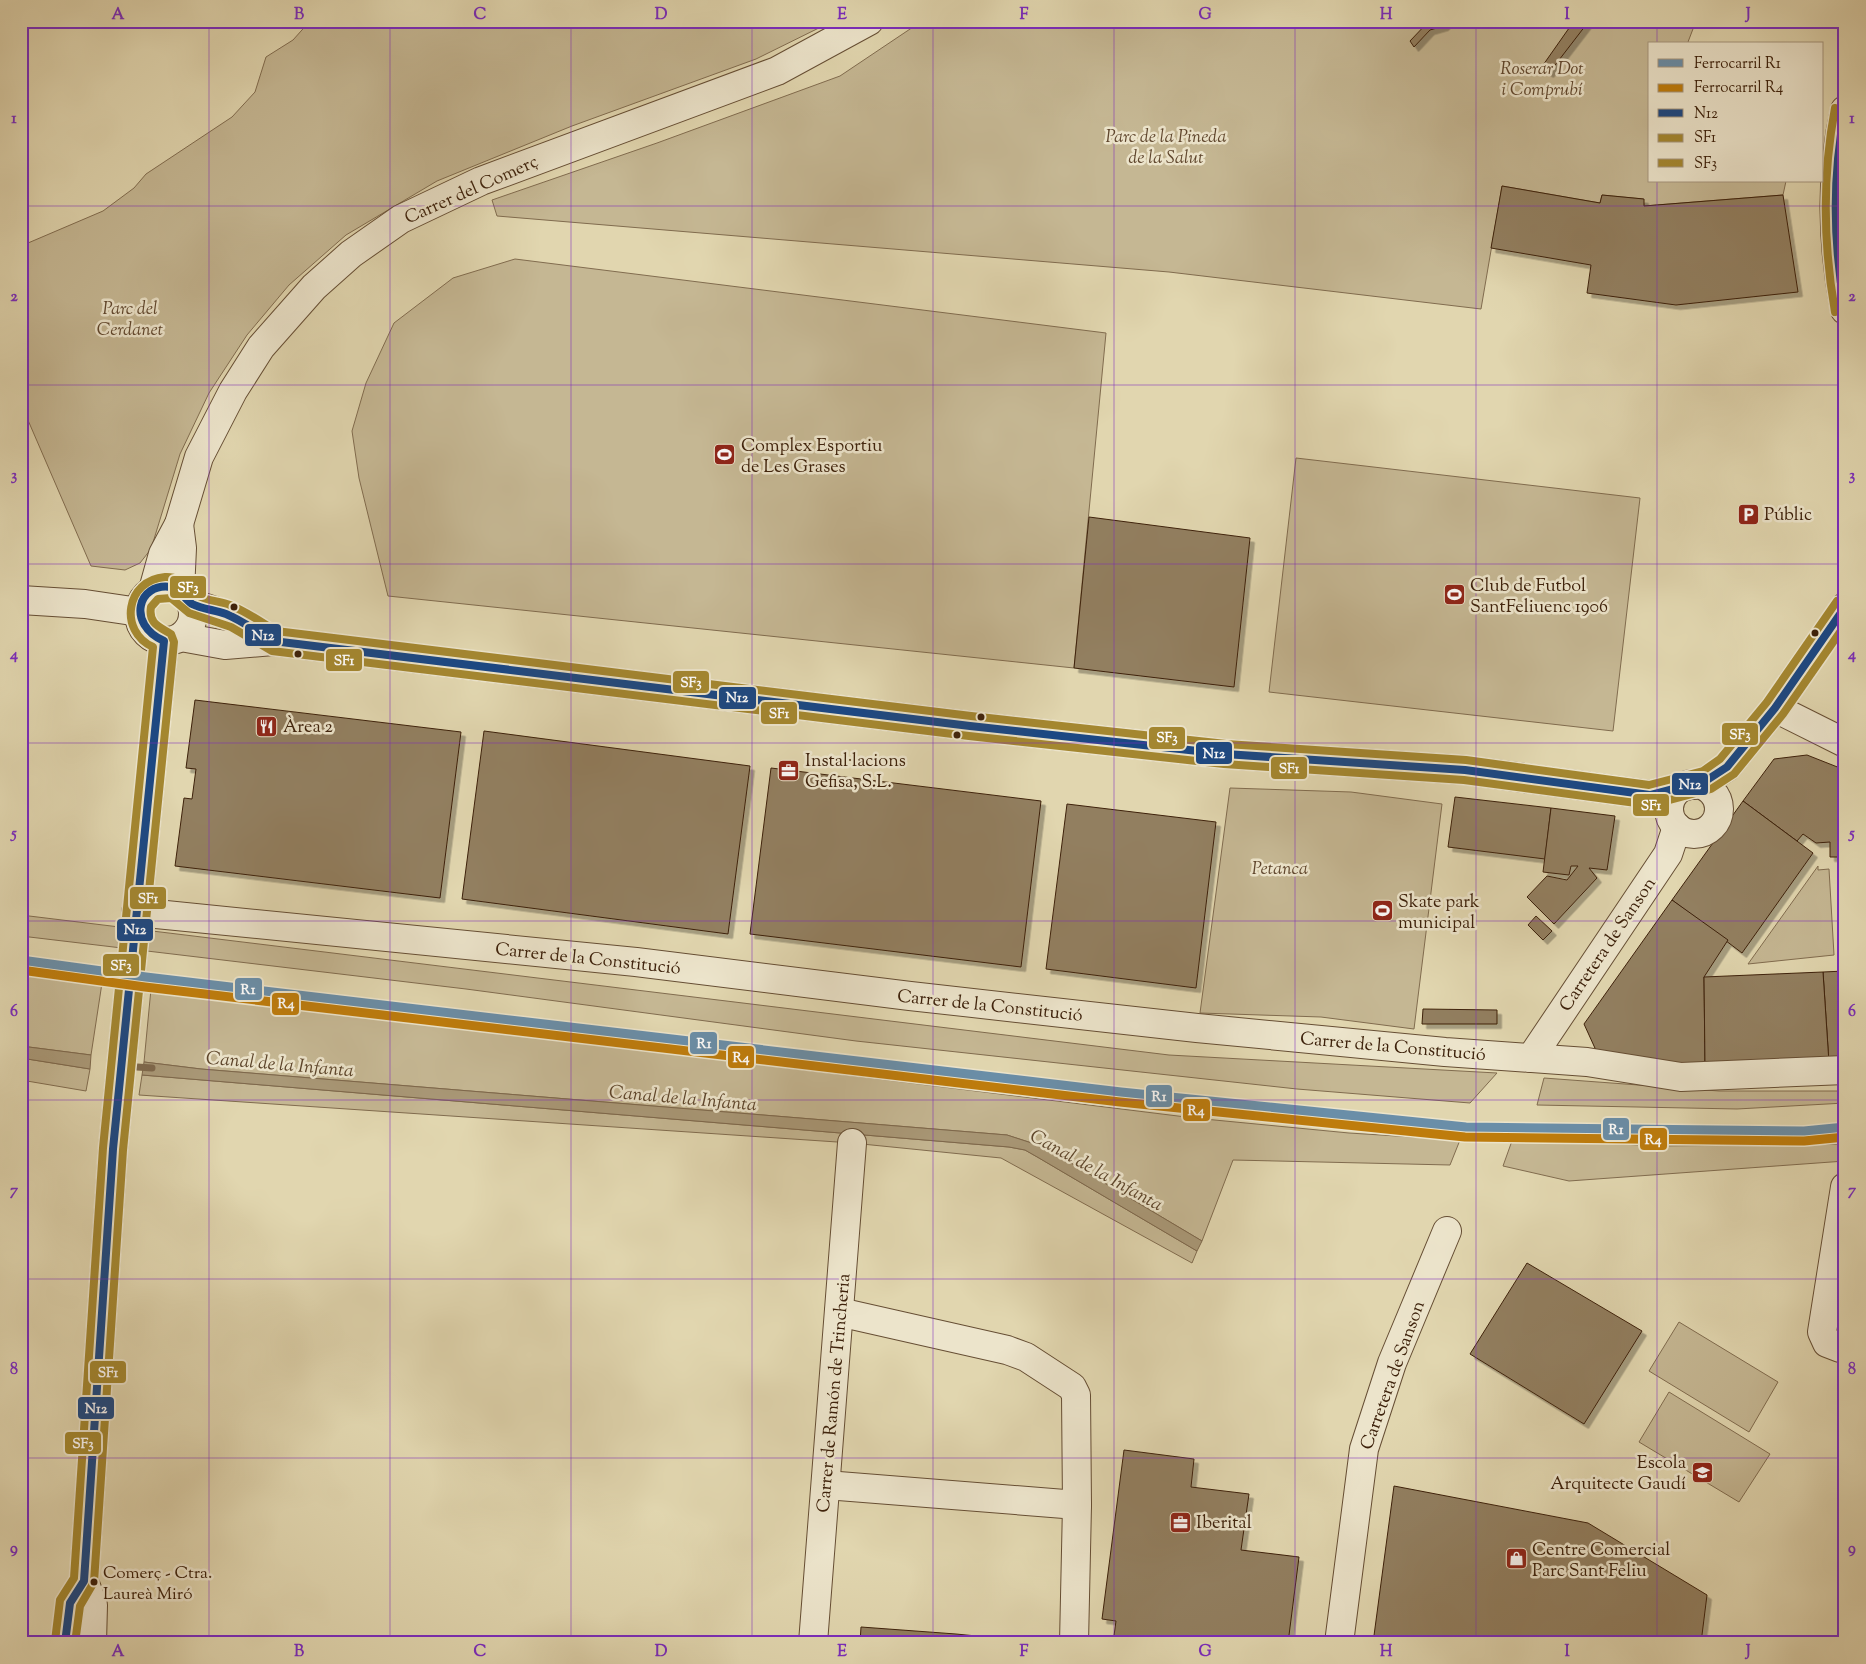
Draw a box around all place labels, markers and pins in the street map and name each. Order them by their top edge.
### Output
place label: Complex Esportiu de Les Grases [741,434,882,481]
sports icon: Complex Esportiu de Les Grases [713,443,737,467]
parking icon: Públic [1736,502,1760,526]
place label: Públic [1764,503,1812,529]
place label: Club de Futbol SantFeliuenc 1906 [1470,574,1608,621]
sports icon: Club de Futbol SantFeliuenc 1906 [1442,583,1466,607]
unlabelled marker [229,602,239,612]
unlabelled marker [1810,628,1820,638]
unlabelled marker [293,649,303,659]
unlabelled marker [976,712,986,722]
restaurant icon: Àrea 2 [255,714,279,738]
place label: Àrea 2 [283,715,334,741]
unlabelled marker [952,730,962,740]
place label: Instal·lacions Gefisa, S.L. [805,749,906,796]
office icon: Instal·lacions Gefisa, S.L. [777,758,801,782]
place label: Skate park municipal [1398,890,1480,937]
sports icon: Skate park municipal [1370,899,1394,923]
place label: Escola Arquitecte Gaudí [1550,1451,1686,1498]
school or university icon: Escola Arquitecte Gaudí [1690,1460,1714,1484]
office icon: Iberital [1168,1510,1192,1534]
place label: Iberital [1196,1511,1252,1537]
place label: Centre Comercial Parc Sant Feliu [1532,1538,1670,1585]
shop icon: Centre Comercial Parc Sant Feliu [1504,1547,1528,1571]
place label: Comerç - Ctra. Laureà Miró [103,1562,212,1607]
marker: Comerç - Ctra. Laureà Miró [89,1577,99,1587]

